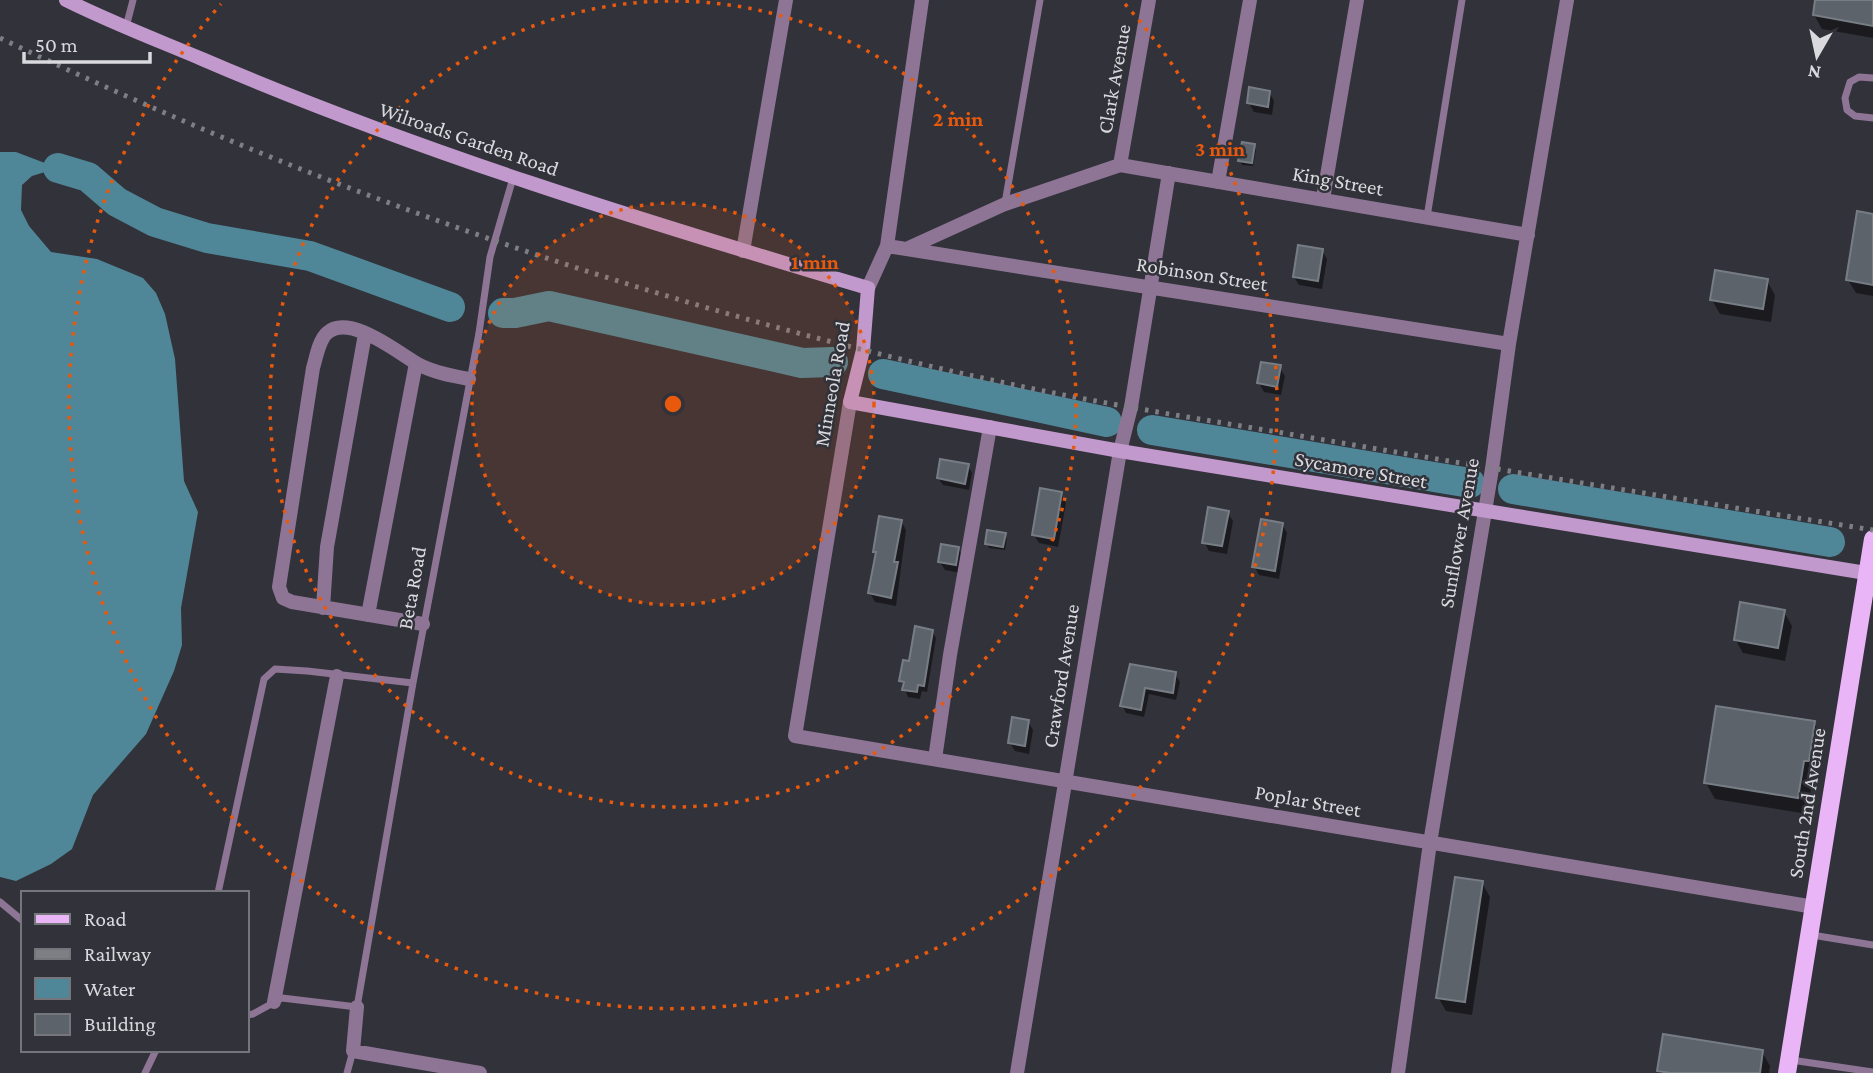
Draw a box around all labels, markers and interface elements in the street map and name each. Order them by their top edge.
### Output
scale bar [24,21,150,65]
north arrow [1782,21,1852,91]
street label: Clark Avenue [1093,22,1135,136]
text: 50 m [35,33,78,57]
text: N [1806,61,1822,84]
street label: Wilroads Garden Road [376,97,562,181]
text: 2 min [933,107,983,131]
text: 3 min [1195,137,1245,161]
street label: King Street [1291,161,1386,201]
text: 1 min [791,250,839,274]
street label: Robinson Street [1135,252,1270,296]
street label: Minneola Road [809,319,855,449]
centre of rings [661,392,685,416]
street label: Sycamore Street [1293,447,1430,494]
street label: Sunflower Avenue [1434,456,1484,610]
street label: Beta Road [393,545,431,631]
street label: Crawford Avenue [1038,602,1084,750]
street label: South 2nd Avenue [1783,726,1831,880]
street label: Poplar Street [1253,780,1364,822]
legend [21,891,248,1052]
text: Road [84,907,127,931]
text: Railway [84,942,151,966]
text: Water [84,977,136,1001]
text: Building [84,1012,156,1036]

